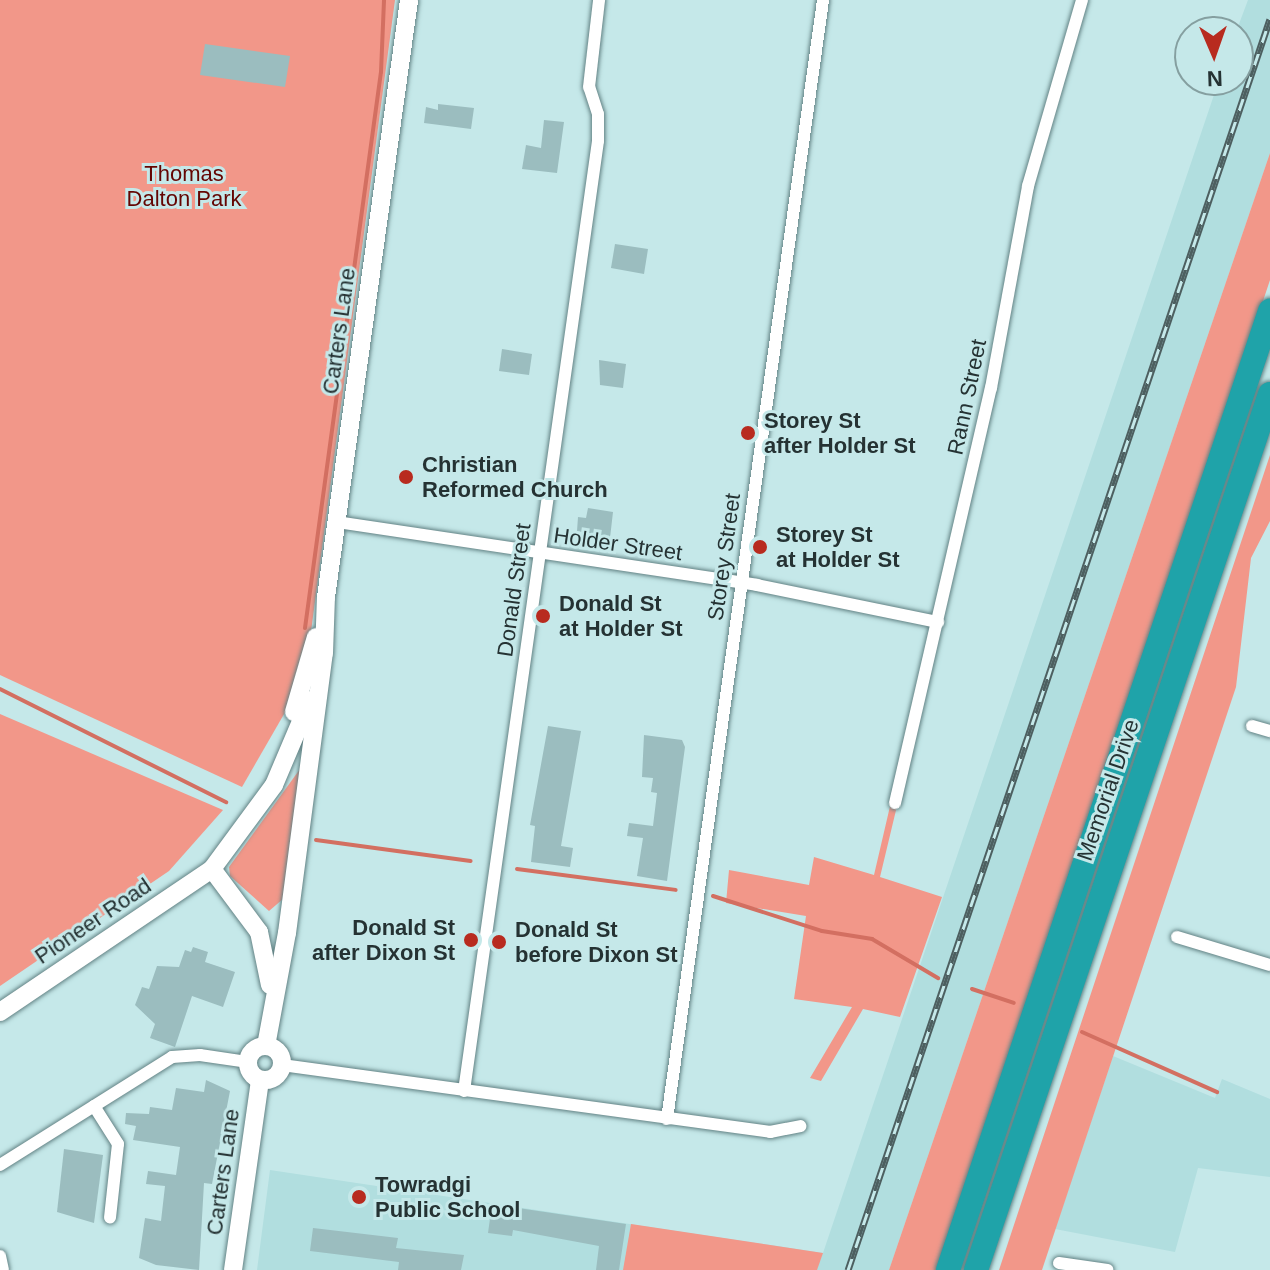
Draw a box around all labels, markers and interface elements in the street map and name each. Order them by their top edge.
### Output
north arrow [1174,16,1254,96]
text: N [1206,66,1223,91]
park label: Thomas Dalton Park [127,160,241,212]
street label: Carters Lane [317,266,361,396]
street label: Rann Street [942,337,992,457]
place label: Storey St after Holder St [764,407,916,458]
marker: Storey St after Holder St [739,424,757,442]
place label: Christian Reformed Church [422,451,608,502]
marker: Christian Reformed Church [397,468,415,486]
street label: Storey Street [702,492,746,622]
place label: Storey St at Holder St [776,521,899,572]
street label: Donald Street [492,522,536,658]
street label: Holder Street [552,522,684,566]
marker: Storey St at Holder St [751,538,769,556]
place label: Donald St at Holder St [559,590,682,642]
marker: Donald St at Holder St [534,607,552,625]
street label: Memorial Drive [1071,716,1145,864]
street label: Pioneer Road [30,872,156,970]
place label: Donald St after Dixon St [312,914,455,966]
place label: Donald St before Dixon St [515,916,678,968]
marker: Donald St after Dixon St [462,931,480,949]
marker: Donald St before Dixon St [490,933,508,951]
street label: Carters Lane [201,1107,245,1237]
place label: Towradgi Public School [375,1171,520,1222]
marker: Towradgi Public School [350,1188,368,1206]

